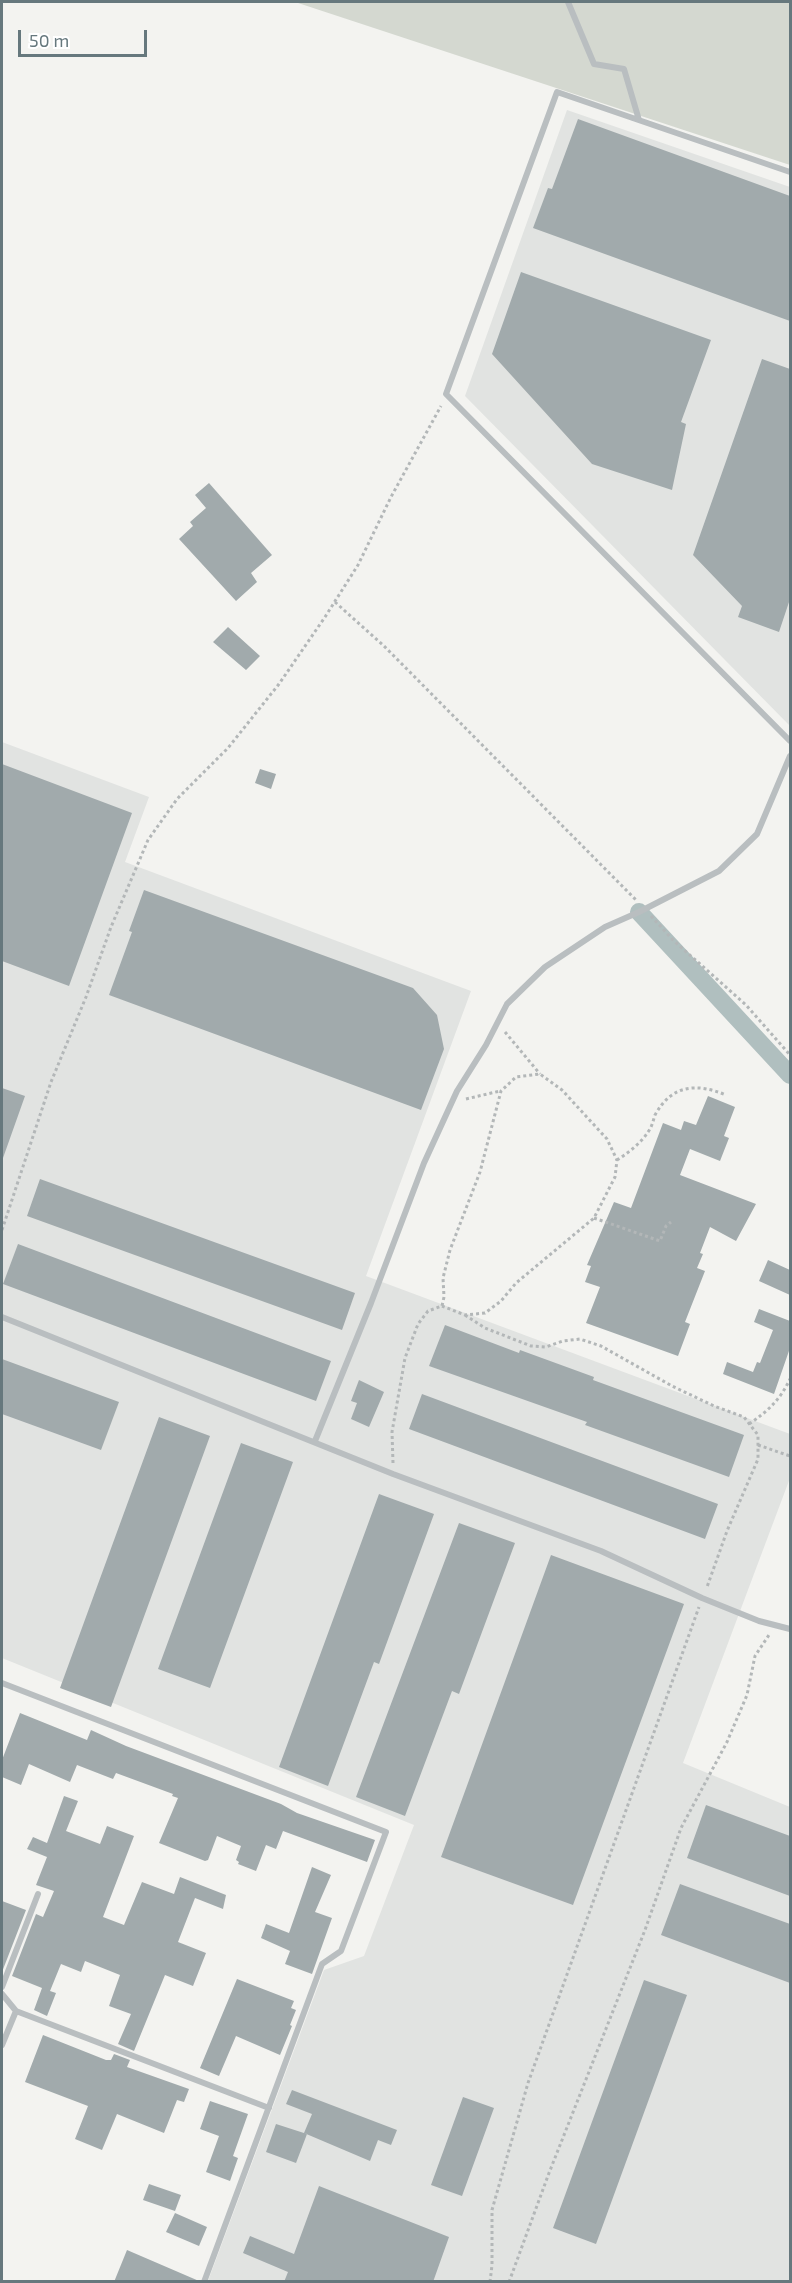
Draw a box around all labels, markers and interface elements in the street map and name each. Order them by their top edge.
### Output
scale bar [21,18,150,56]
text: 50 m [29,29,69,51]

